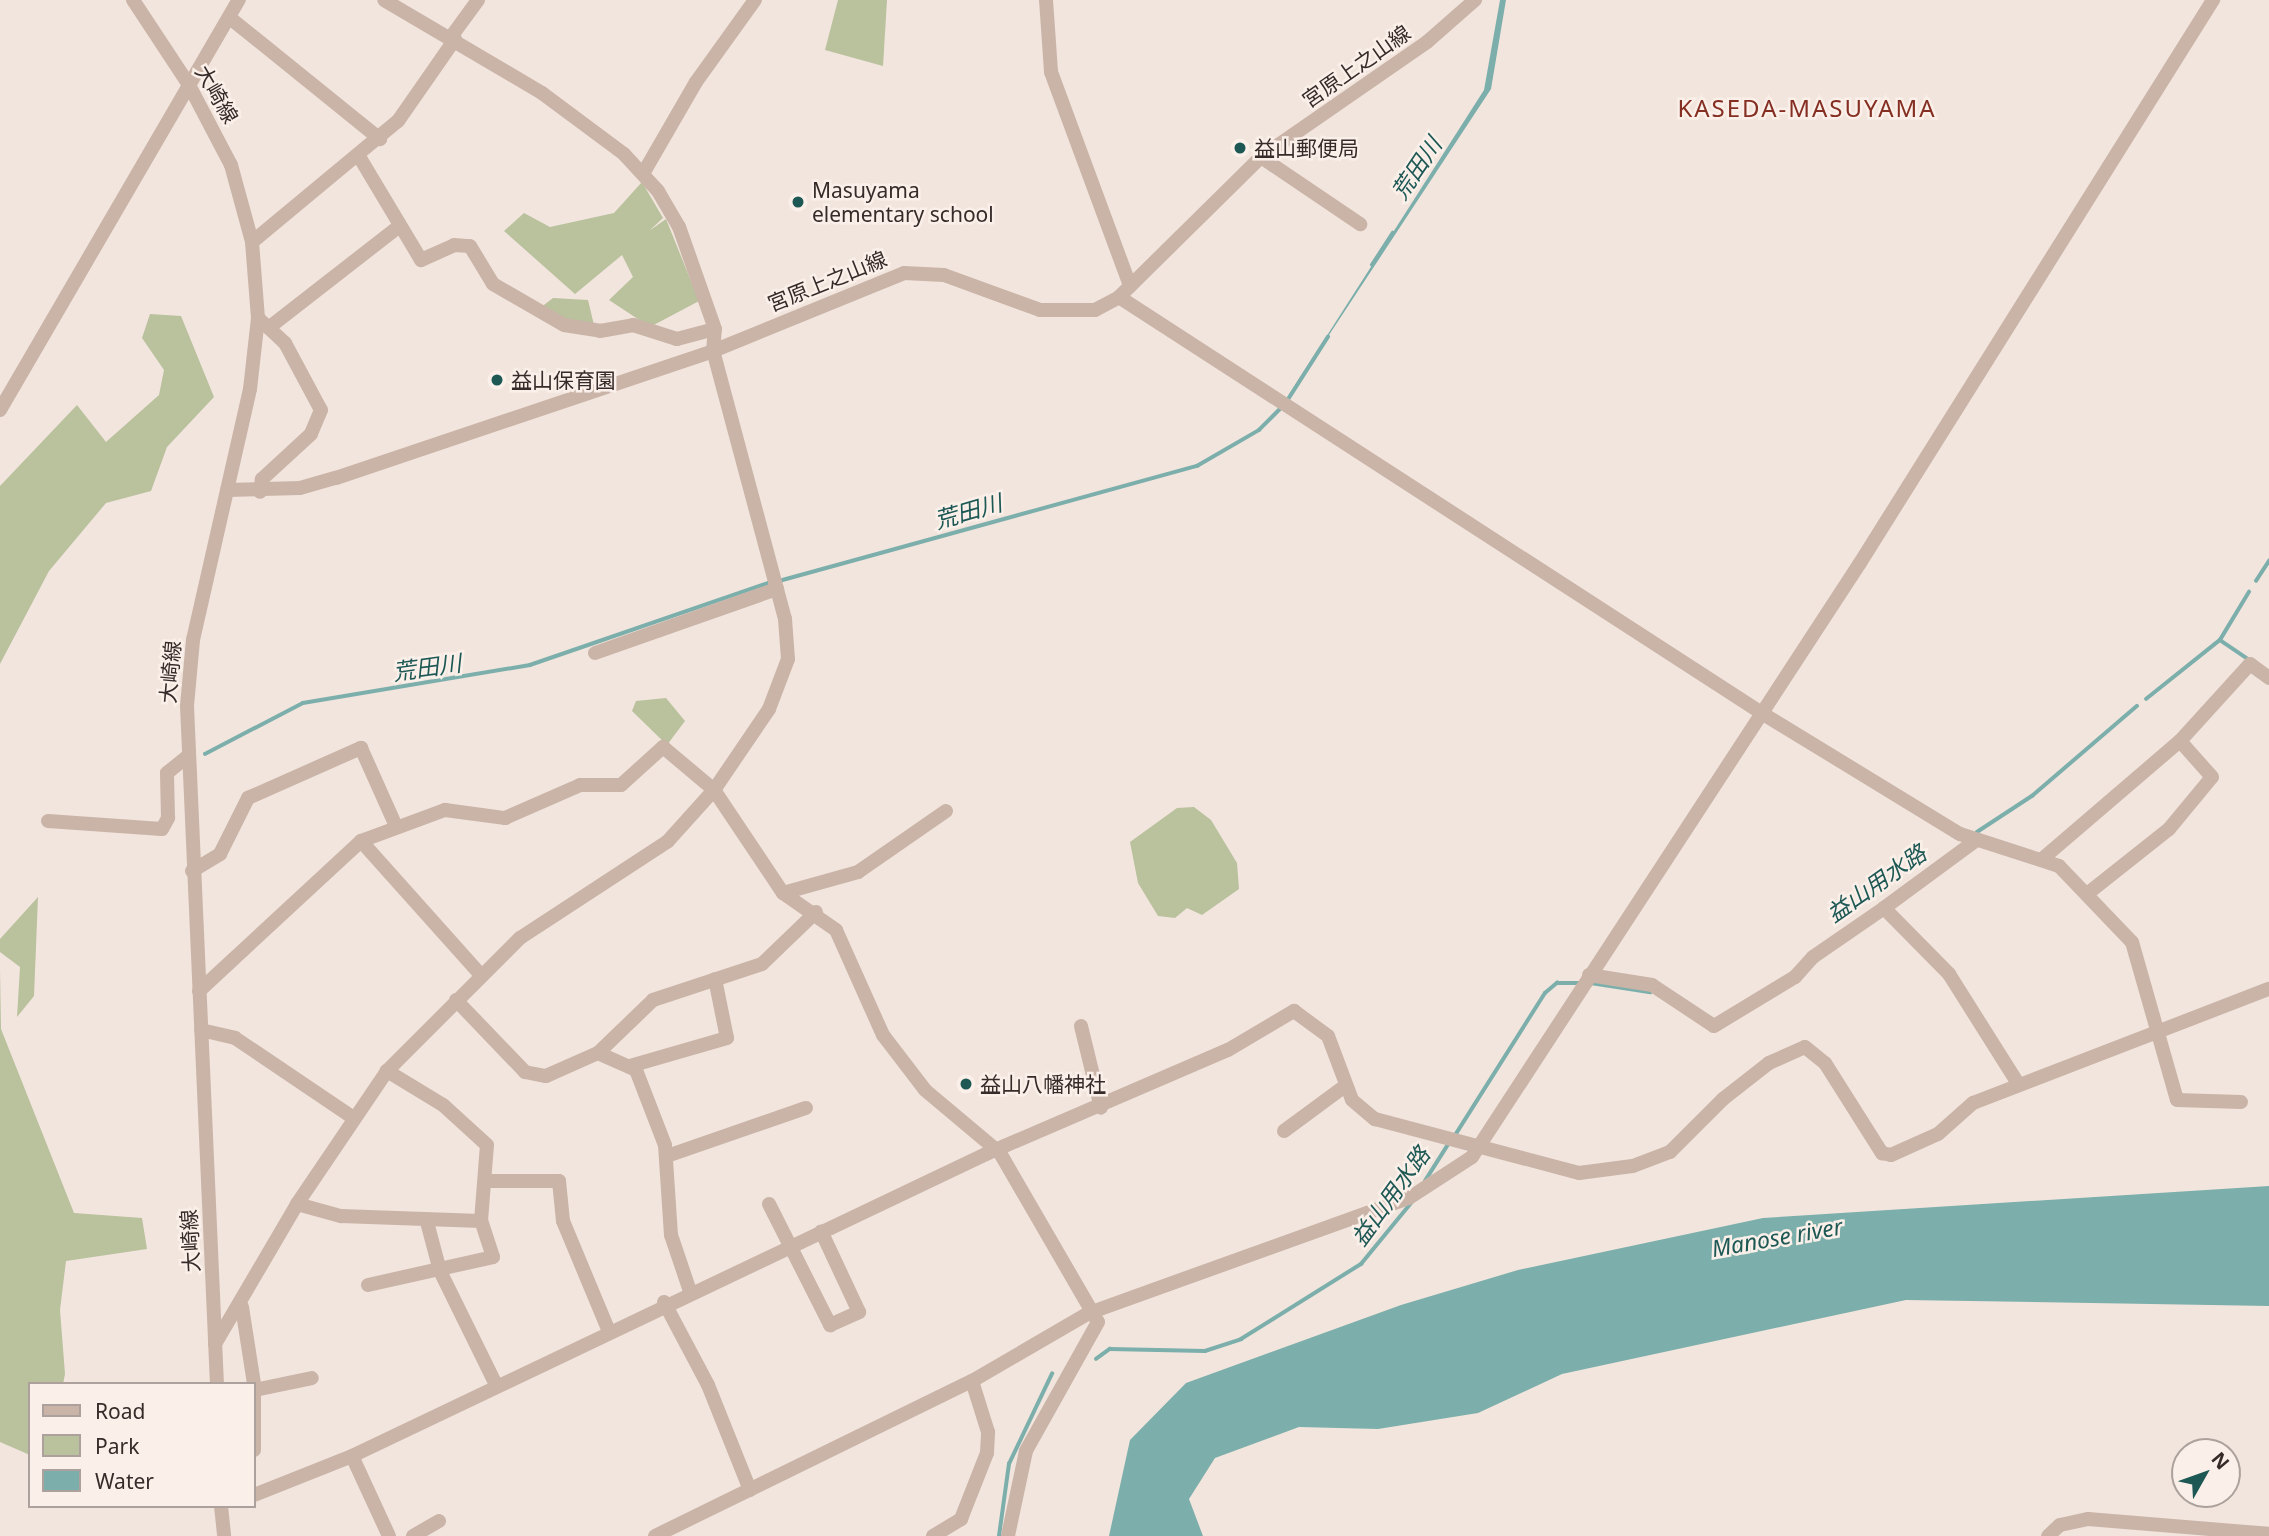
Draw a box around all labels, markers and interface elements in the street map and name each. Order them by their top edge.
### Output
street label: 宮原上之山線 [1297,20,1415,112]
street label: 大崎線 [190,60,244,128]
district label: KASEDA-MASUYAMA [1679,94,1935,122]
water label: 荒田川 [1385,132,1447,204]
place label: 益山郵便局 [1254,135,1359,161]
marker: 益山郵便局 [1232,140,1248,156]
place label: Masuyama elementary school [812,177,994,227]
marker: Masuyama elementary school [790,194,806,210]
street label: 宮原上之山線 [764,246,890,316]
place label: 益山保育園 [511,367,616,393]
marker: 益山保育園 [489,372,505,388]
water label: 荒田川 [931,488,1005,534]
street label: 大崎線 [155,640,185,704]
water label: 荒田川 [391,649,463,685]
water label: 益山用水路 [1821,839,1931,927]
place label: 益山八幡神社 [980,1071,1106,1097]
marker: 益山八幡神社 [958,1076,974,1092]
water label: 益山用水路 [1345,1141,1435,1251]
street label: 大崎線 [176,1209,204,1273]
water label: Manose river [1709,1212,1845,1262]
legend [28,1382,256,1508]
text: Road [95,1397,145,1425]
text: Park [95,1432,139,1460]
north arrow [2171,1438,2241,1508]
text: N [2206,1447,2235,1475]
text: Water [95,1467,154,1495]

